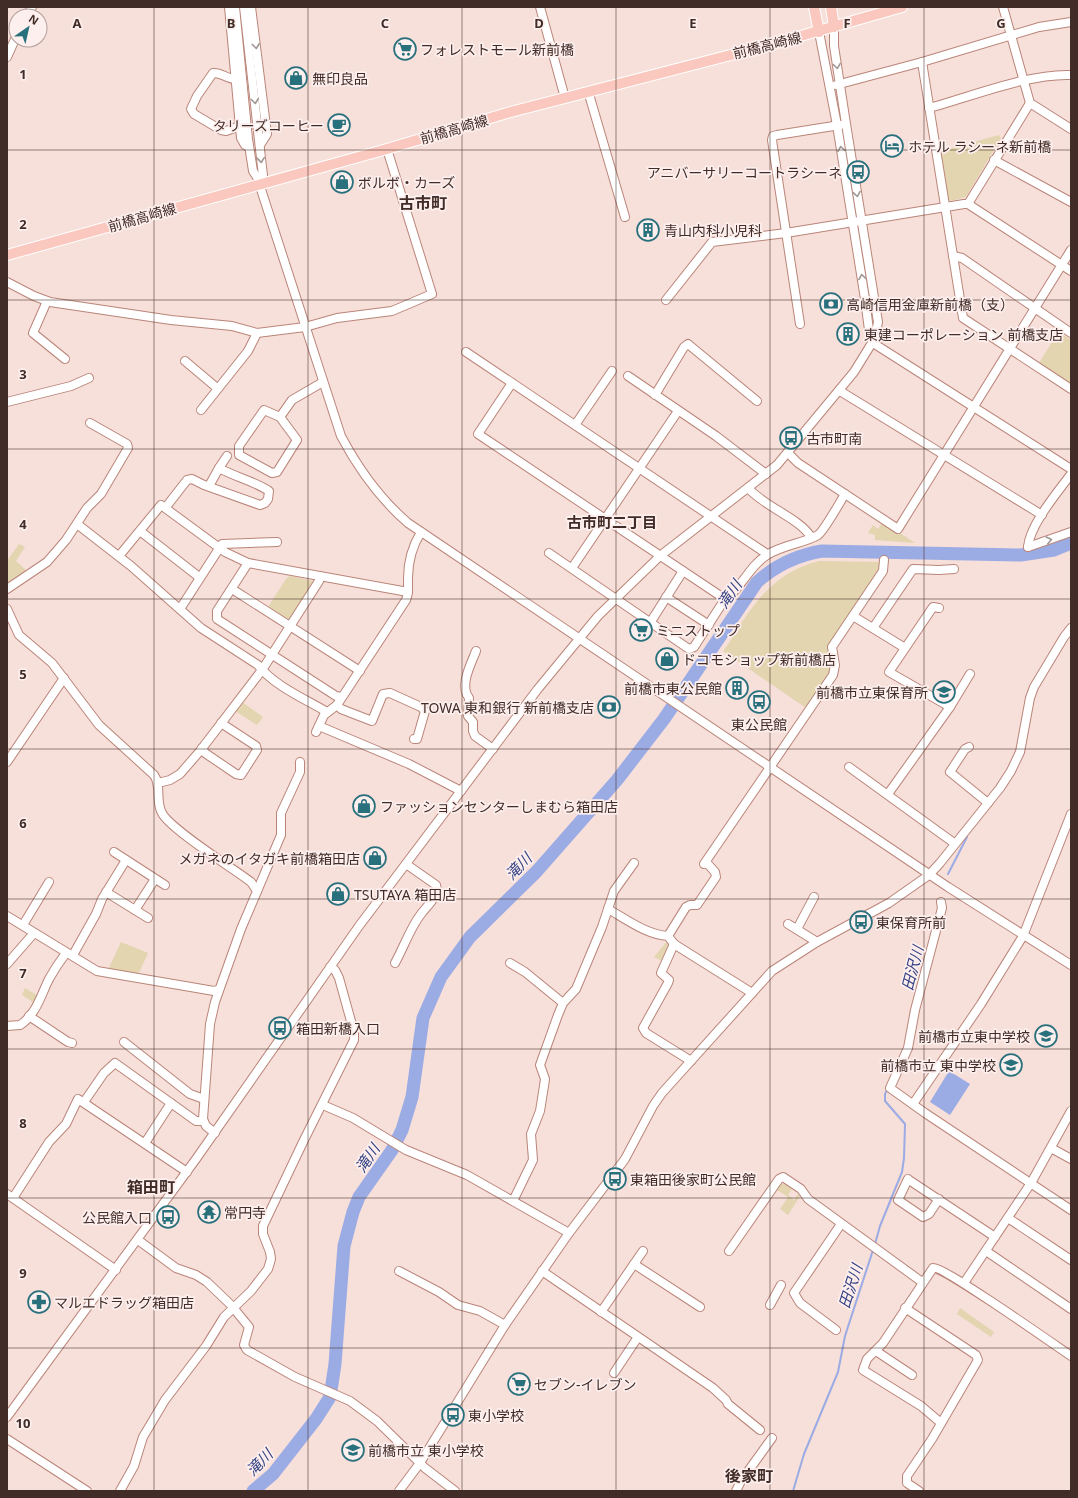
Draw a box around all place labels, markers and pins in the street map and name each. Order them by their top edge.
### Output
supermarket icon: フォレストモール新前橋 [392,36,418,62]
place label: フォレストモール新前橋 [420,40,574,59]
shop icon: 無印良品 [283,65,309,91]
place label: 無印良品 [312,69,368,88]
cafe icon: タリーズコーヒー [326,112,352,138]
place label: タリーズコーヒー [213,116,324,135]
hotel icon: ホテル ラシーネ新前橋 [879,133,905,159]
place label: ホテル ラシーネ新前橋 [908,137,1051,156]
bus stop icon: アニバーサリーコートラシーネ [845,159,871,185]
place label: アニバーサリーコートラシーネ [647,163,842,182]
shop icon: ボルボ・カーズ [329,169,355,195]
place label: ボルボ・カーズ [358,173,455,192]
building icon: 青山内科小児科 [635,217,661,243]
place label: 青山内科小児科 [664,221,762,240]
bank icon: 高崎信用金庫新前橋（支） [818,291,844,317]
place label: 高崎信用金庫新前橋（支） [846,295,1014,314]
building icon: 東建コーポレーション 前橋支店 [835,321,861,347]
place label: 東建コーポレーション 前橋支店 [864,325,1063,344]
bus stop icon: 古市町南 [778,425,804,451]
place label: 古市町南 [806,429,862,448]
supermarket icon: ミニストップ [628,617,654,643]
place label: ミニストップ [656,621,740,640]
shop icon: ドコモショップ新前橋店 [654,646,680,672]
place label: ドコモショップ新前橋店 [682,650,836,669]
building icon: 前橋市東公民館 [724,675,750,701]
place label: 前橋市東公民館 [624,679,722,698]
school or university icon: 前橋市立東保育所 [931,679,957,705]
place label: 前橋市立東保育所 [816,683,928,702]
bus stop icon: 東公民館 [746,689,772,715]
bank icon: TOWA 東和銀行 新前橋支店 [596,694,622,720]
place label: TOWA 東和銀行 新前橋支店 [421,698,594,717]
place label: 東公民館 [731,715,787,734]
shop icon: ファッションセンターしまむら箱田店 [351,793,377,819]
place label: ファッションセンターしまむら箱田店 [380,797,618,816]
shop icon: メガネのイタガキ前橋箱田店 [362,845,388,871]
place label: メガネのイタガキ前橋箱田店 [179,849,360,868]
shop icon: TSUTAYA 箱田店 [325,881,351,907]
place label: TSUTAYA 箱田店 [354,885,456,904]
bus stop icon: 東保育所前 [848,909,874,935]
place label: 東保育所前 [876,913,946,932]
bus stop icon: 箱田新橋入口 [267,1015,293,1041]
place label: 箱田新橋入口 [296,1019,380,1038]
school or university icon: 前橋市立東中学校 [1033,1023,1059,1049]
place label: 前橋市立東中学校 [918,1027,1030,1046]
school or university icon: 前橋市立 東中学校 [998,1052,1024,1078]
place label: 前橋市立 東中学校 [880,1056,996,1075]
bus stop icon: 東箱田後家町公民館 [602,1166,628,1192]
place label: 東箱田後家町公民館 [630,1170,756,1189]
temple icon: 常円寺 [196,1199,222,1225]
place label: 常円寺 [224,1203,266,1222]
bus stop icon: 公民館入口 [155,1204,181,1230]
place label: 公民館入口 [82,1208,152,1227]
pharmacy icon: マルエドラッグ箱田店 [26,1289,52,1315]
place label: マルエドラッグ箱田店 [54,1293,194,1312]
supermarket icon: セブン-イレブン [506,1371,532,1397]
place label: セブン-イレブン [534,1375,637,1394]
bus stop icon: 東小学校 [440,1402,466,1428]
place label: 東小学校 [468,1406,524,1425]
school or university icon: 前橋市立 東小学校 [340,1437,366,1463]
place label: 前橋市立 東小学校 [368,1441,484,1460]

